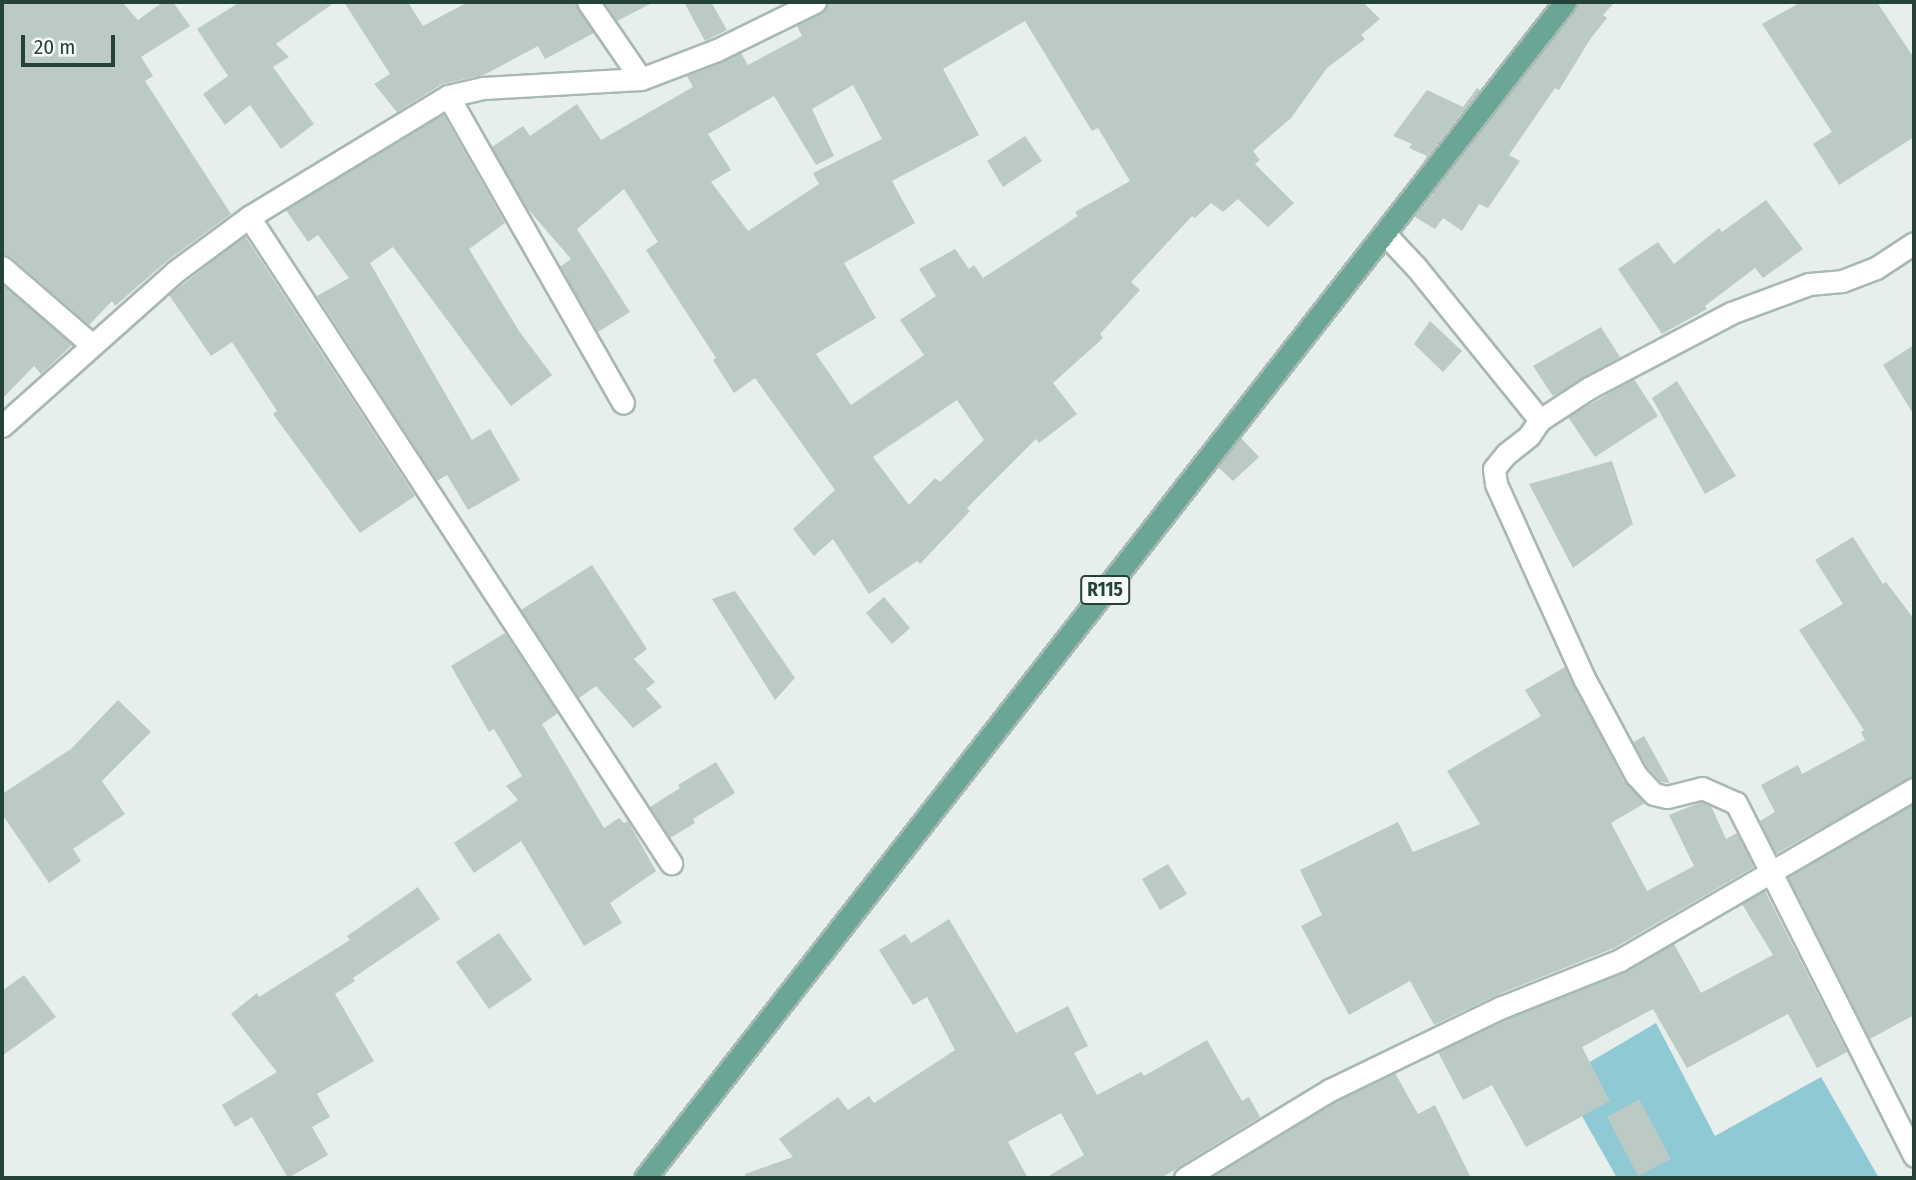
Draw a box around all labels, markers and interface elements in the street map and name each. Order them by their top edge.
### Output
scale bar [24,21,119,65]
text: 20 m [34,34,75,60]
road number: R115 [1079,575,1131,606]

